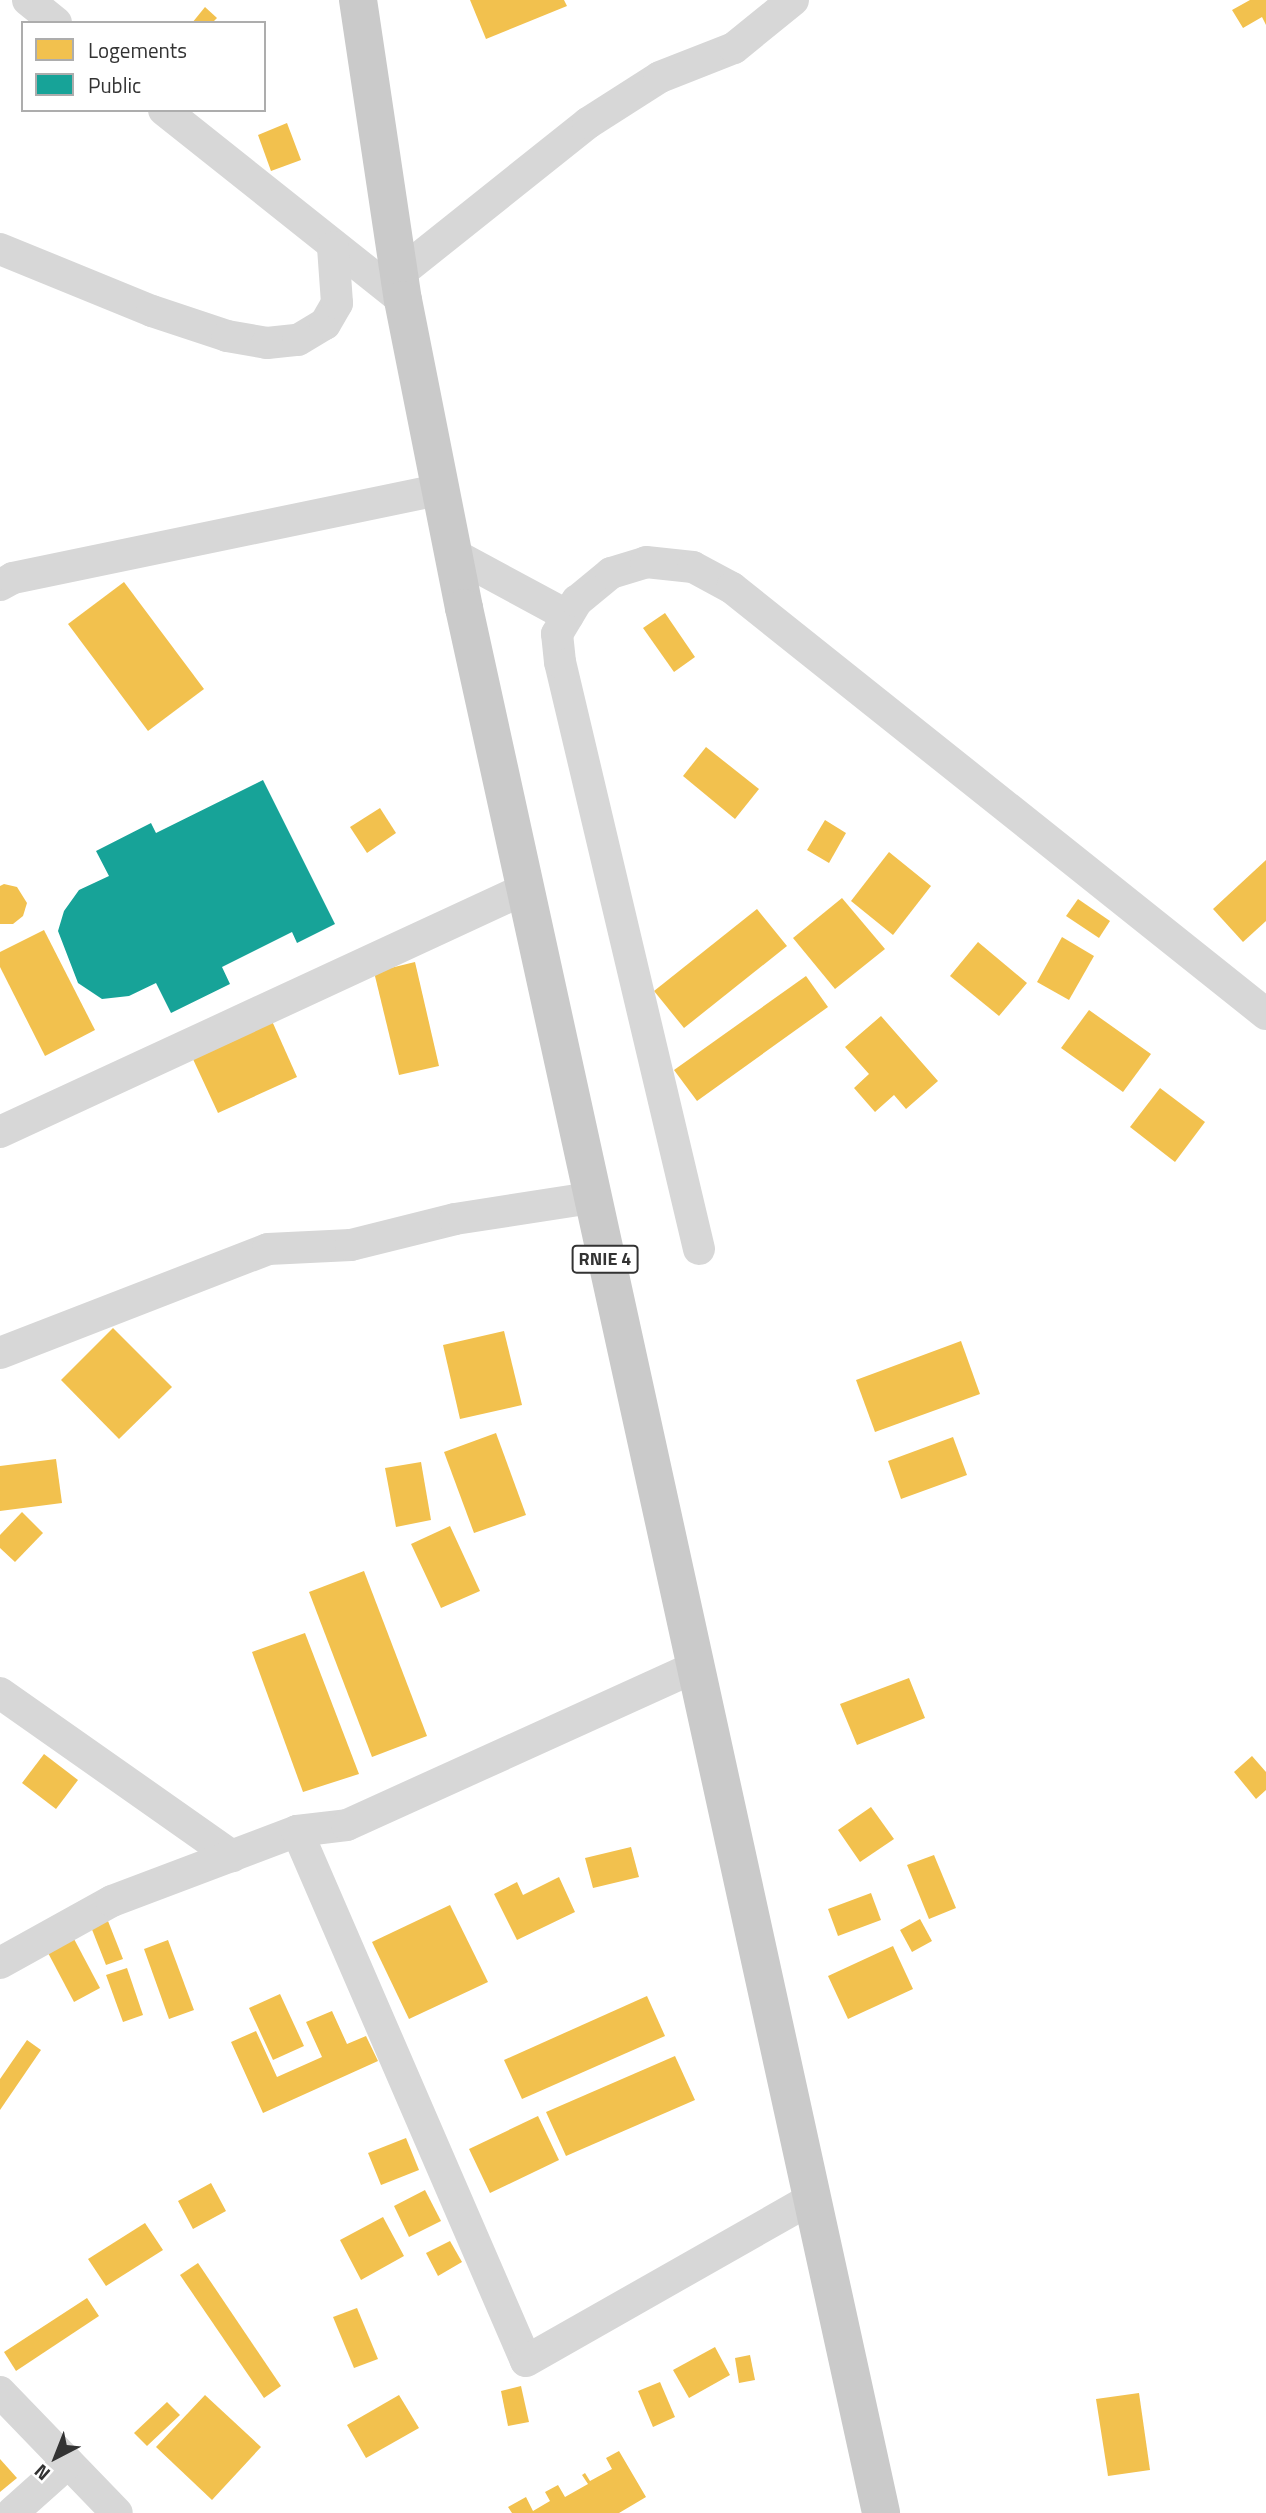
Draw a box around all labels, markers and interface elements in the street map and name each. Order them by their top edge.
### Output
legend [21,21,266,112]
text: Logements [88,34,187,66]
text: Public [88,69,141,101]
road number: RNIE 4 [570,1244,640,1274]
north arrow [21,2422,91,2492]
text: N [27,2458,56,2488]

